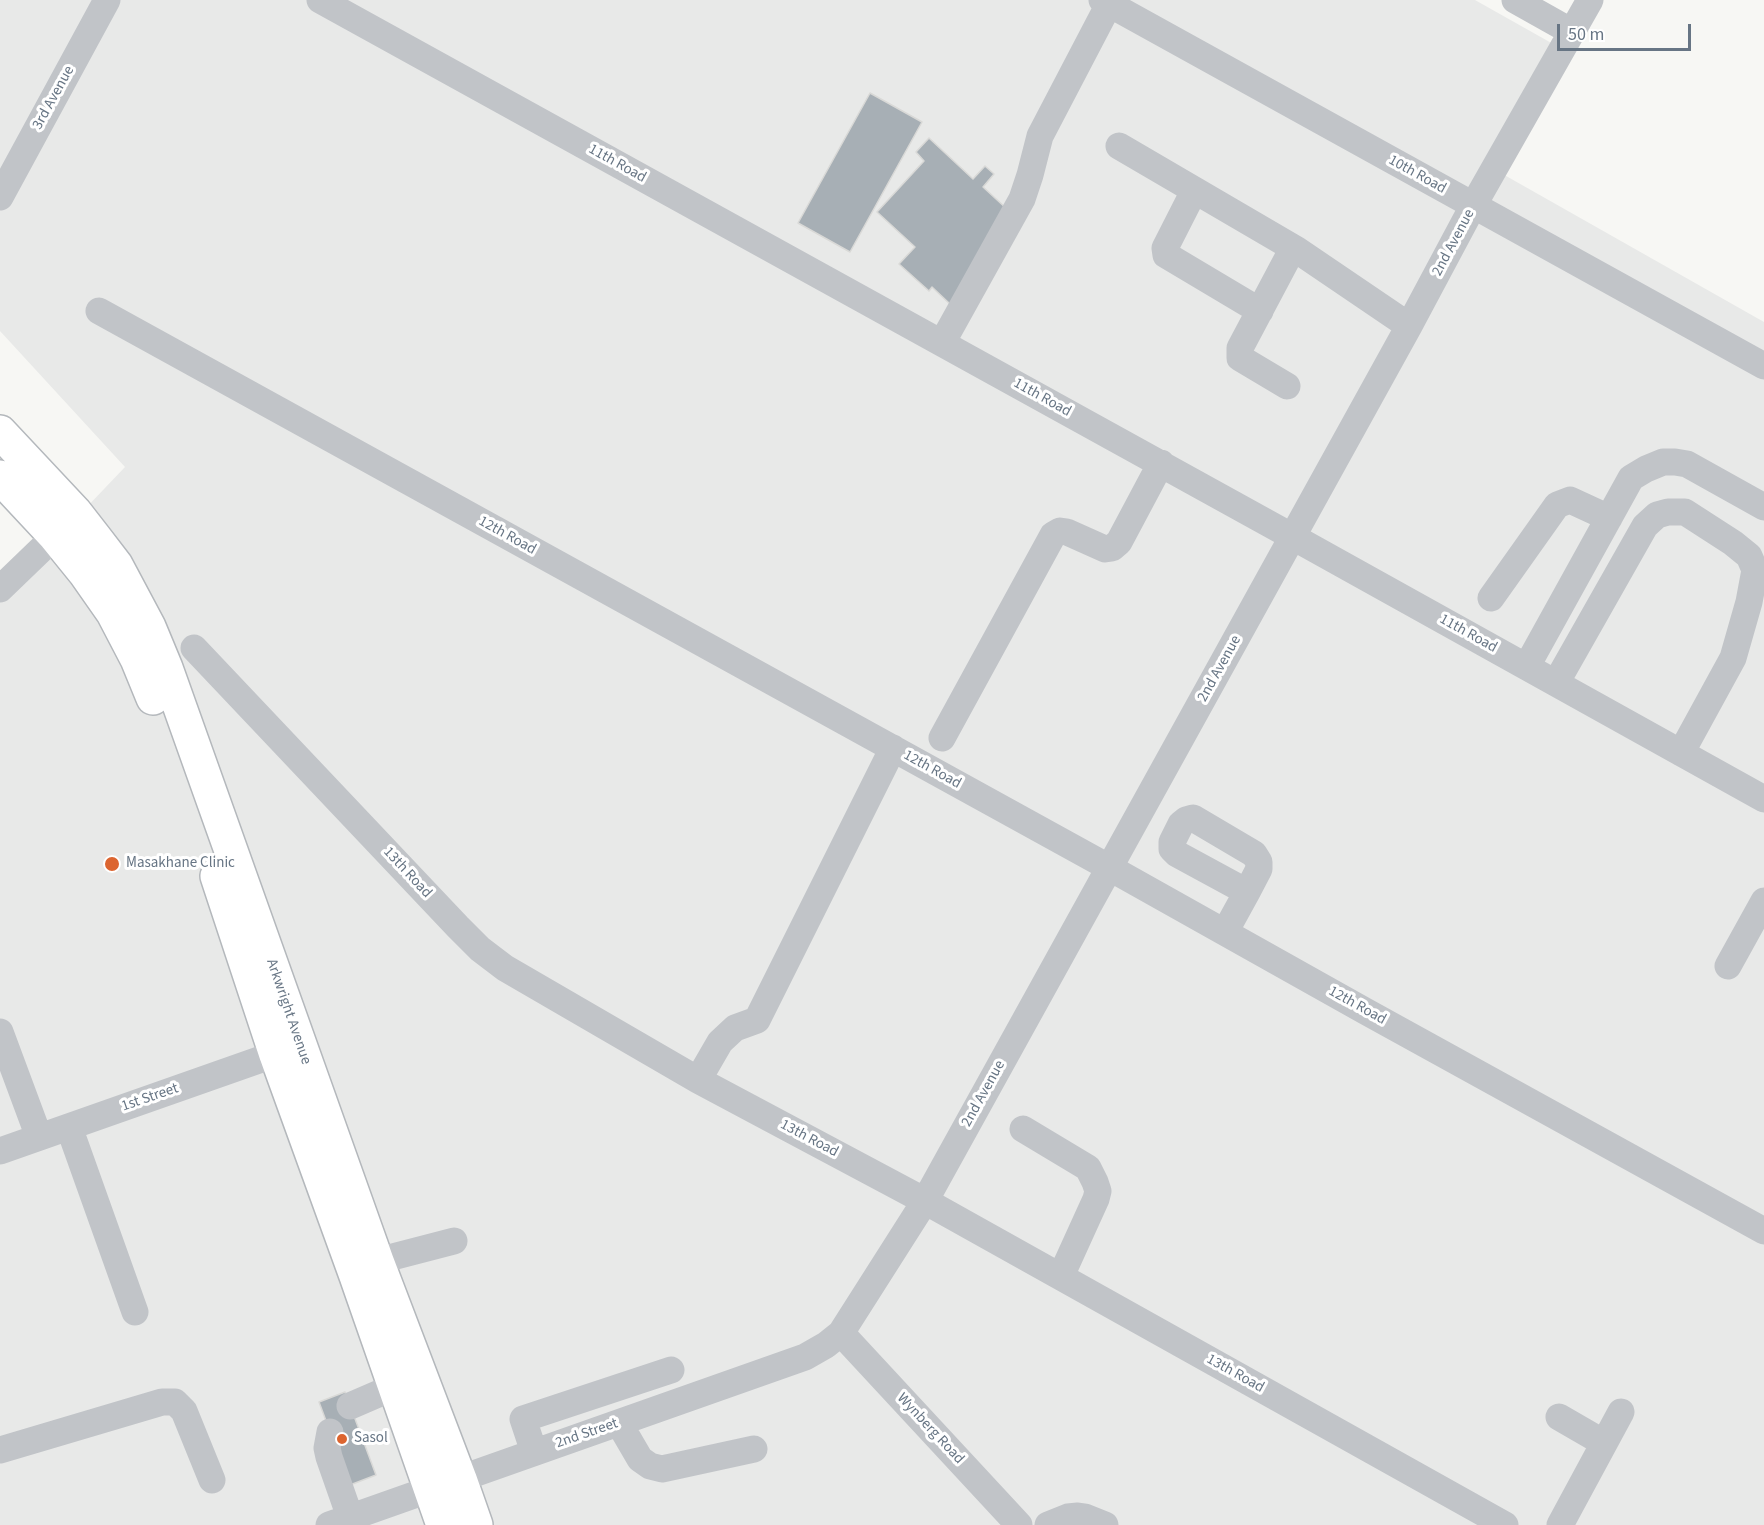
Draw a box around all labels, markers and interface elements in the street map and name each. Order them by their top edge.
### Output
scale bar [1560,12,1694,50]
text: 50 m [1568,22,1604,47]
street label: 3rd Avenue [29,63,79,133]
street label: 11th Road [585,141,649,187]
street label: 10th Road [1385,152,1449,198]
street label: 2nd Avenue [1429,206,1479,280]
street label: 11th Road [1010,375,1074,421]
street label: 12th Road [475,513,539,559]
street label: 11th Road [1436,611,1500,657]
street label: 2nd Avenue [1194,633,1246,705]
street label: 12th Road [900,747,964,793]
street label: 13th Road [379,844,435,902]
marker: Masakhane Clinic [103,855,121,873]
place label: Masakhane Clinic [126,855,235,873]
street label: Arkwright Avenue [262,957,314,1067]
street label: 12th Road [1325,983,1389,1029]
street label: 2nd Avenue [958,1058,1010,1130]
street label: 1st Street [119,1080,181,1116]
street label: 13th Road [777,1116,841,1162]
street label: 13th Road [1203,1351,1267,1397]
street label: Wynberg Road [893,1390,967,1468]
street label: 2nd Street [554,1415,620,1453]
place label: Sasol [354,1430,388,1448]
marker: Sasol [335,1432,349,1446]

